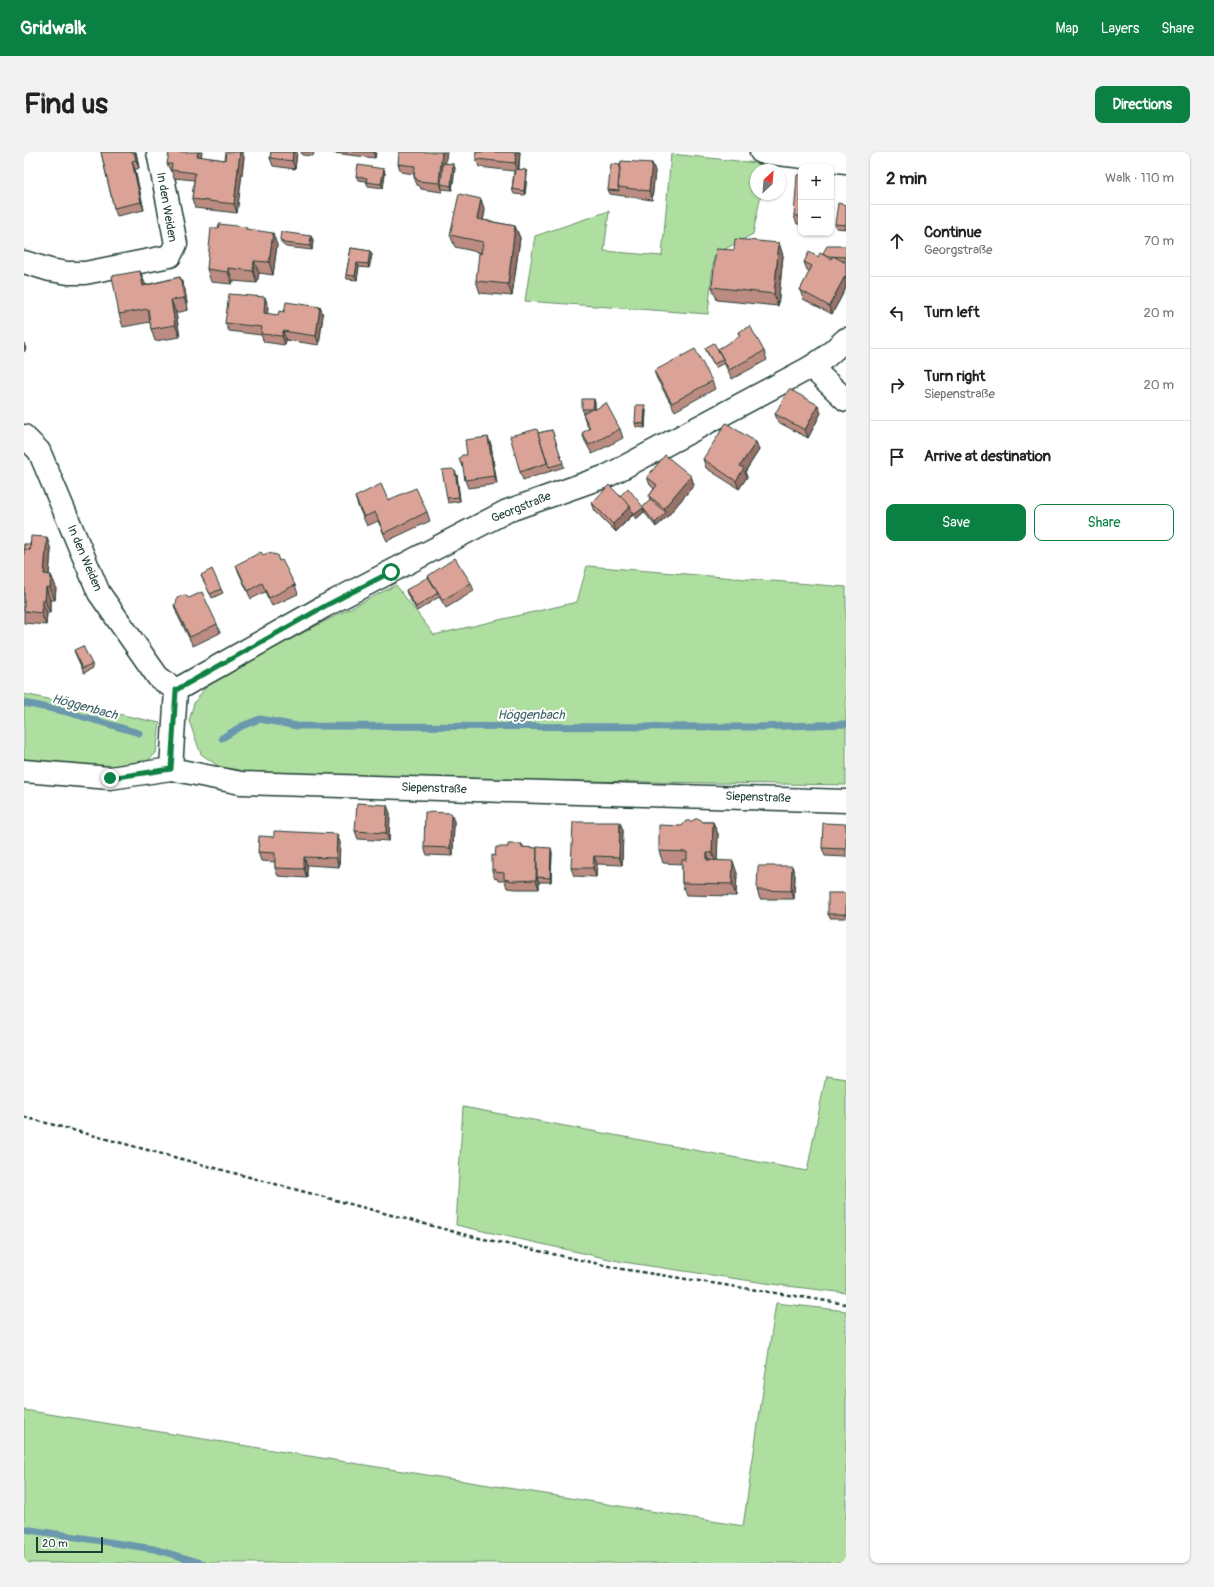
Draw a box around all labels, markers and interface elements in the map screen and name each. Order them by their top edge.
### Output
text: Gridwalk [20,16,86,40]
text: Map [1056,20,1079,37]
text: Layers [1101,20,1139,37]
text: Share [1161,20,1194,37]
button: Directions [1095,86,1190,123]
text: Find us [24,87,108,122]
north arrow [750,164,786,200]
map controls [798,164,834,236]
button: + [798,164,834,200]
text: 2 min [886,168,927,189]
text: Walk · 110 m [1105,170,1174,186]
street label: In den Weiden [153,171,180,243]
button: − [798,200,834,236]
text: Continue [924,223,982,242]
icon: ahead [886,230,908,252]
text: 70 m [1144,233,1174,249]
text: Georgstraße [924,242,992,258]
icon: left [886,302,908,324]
text: Turn left [924,303,980,322]
text: 20 m [1143,305,1174,321]
text: Turn right [924,367,985,386]
icon: right [886,374,908,396]
text: 20 m [1143,377,1174,393]
text: Siepenstraße [924,386,995,402]
icon: arrive [886,446,908,468]
text: Arrive at destination [924,447,1051,466]
street label: Georgstraße [489,489,553,526]
button: Save [886,504,1026,541]
button: Share [1034,504,1174,541]
street label: In den Weiden [64,523,105,594]
route start [382,563,400,581]
water label: Höggenbach [50,691,120,724]
water label: Höggenbach [497,707,565,723]
route end [101,769,119,787]
street label: Siepenstraße [401,780,467,797]
street label: Siepenstraße [725,789,791,806]
scale bar [36,1535,103,1554]
text: 20 m [42,1537,68,1550]

